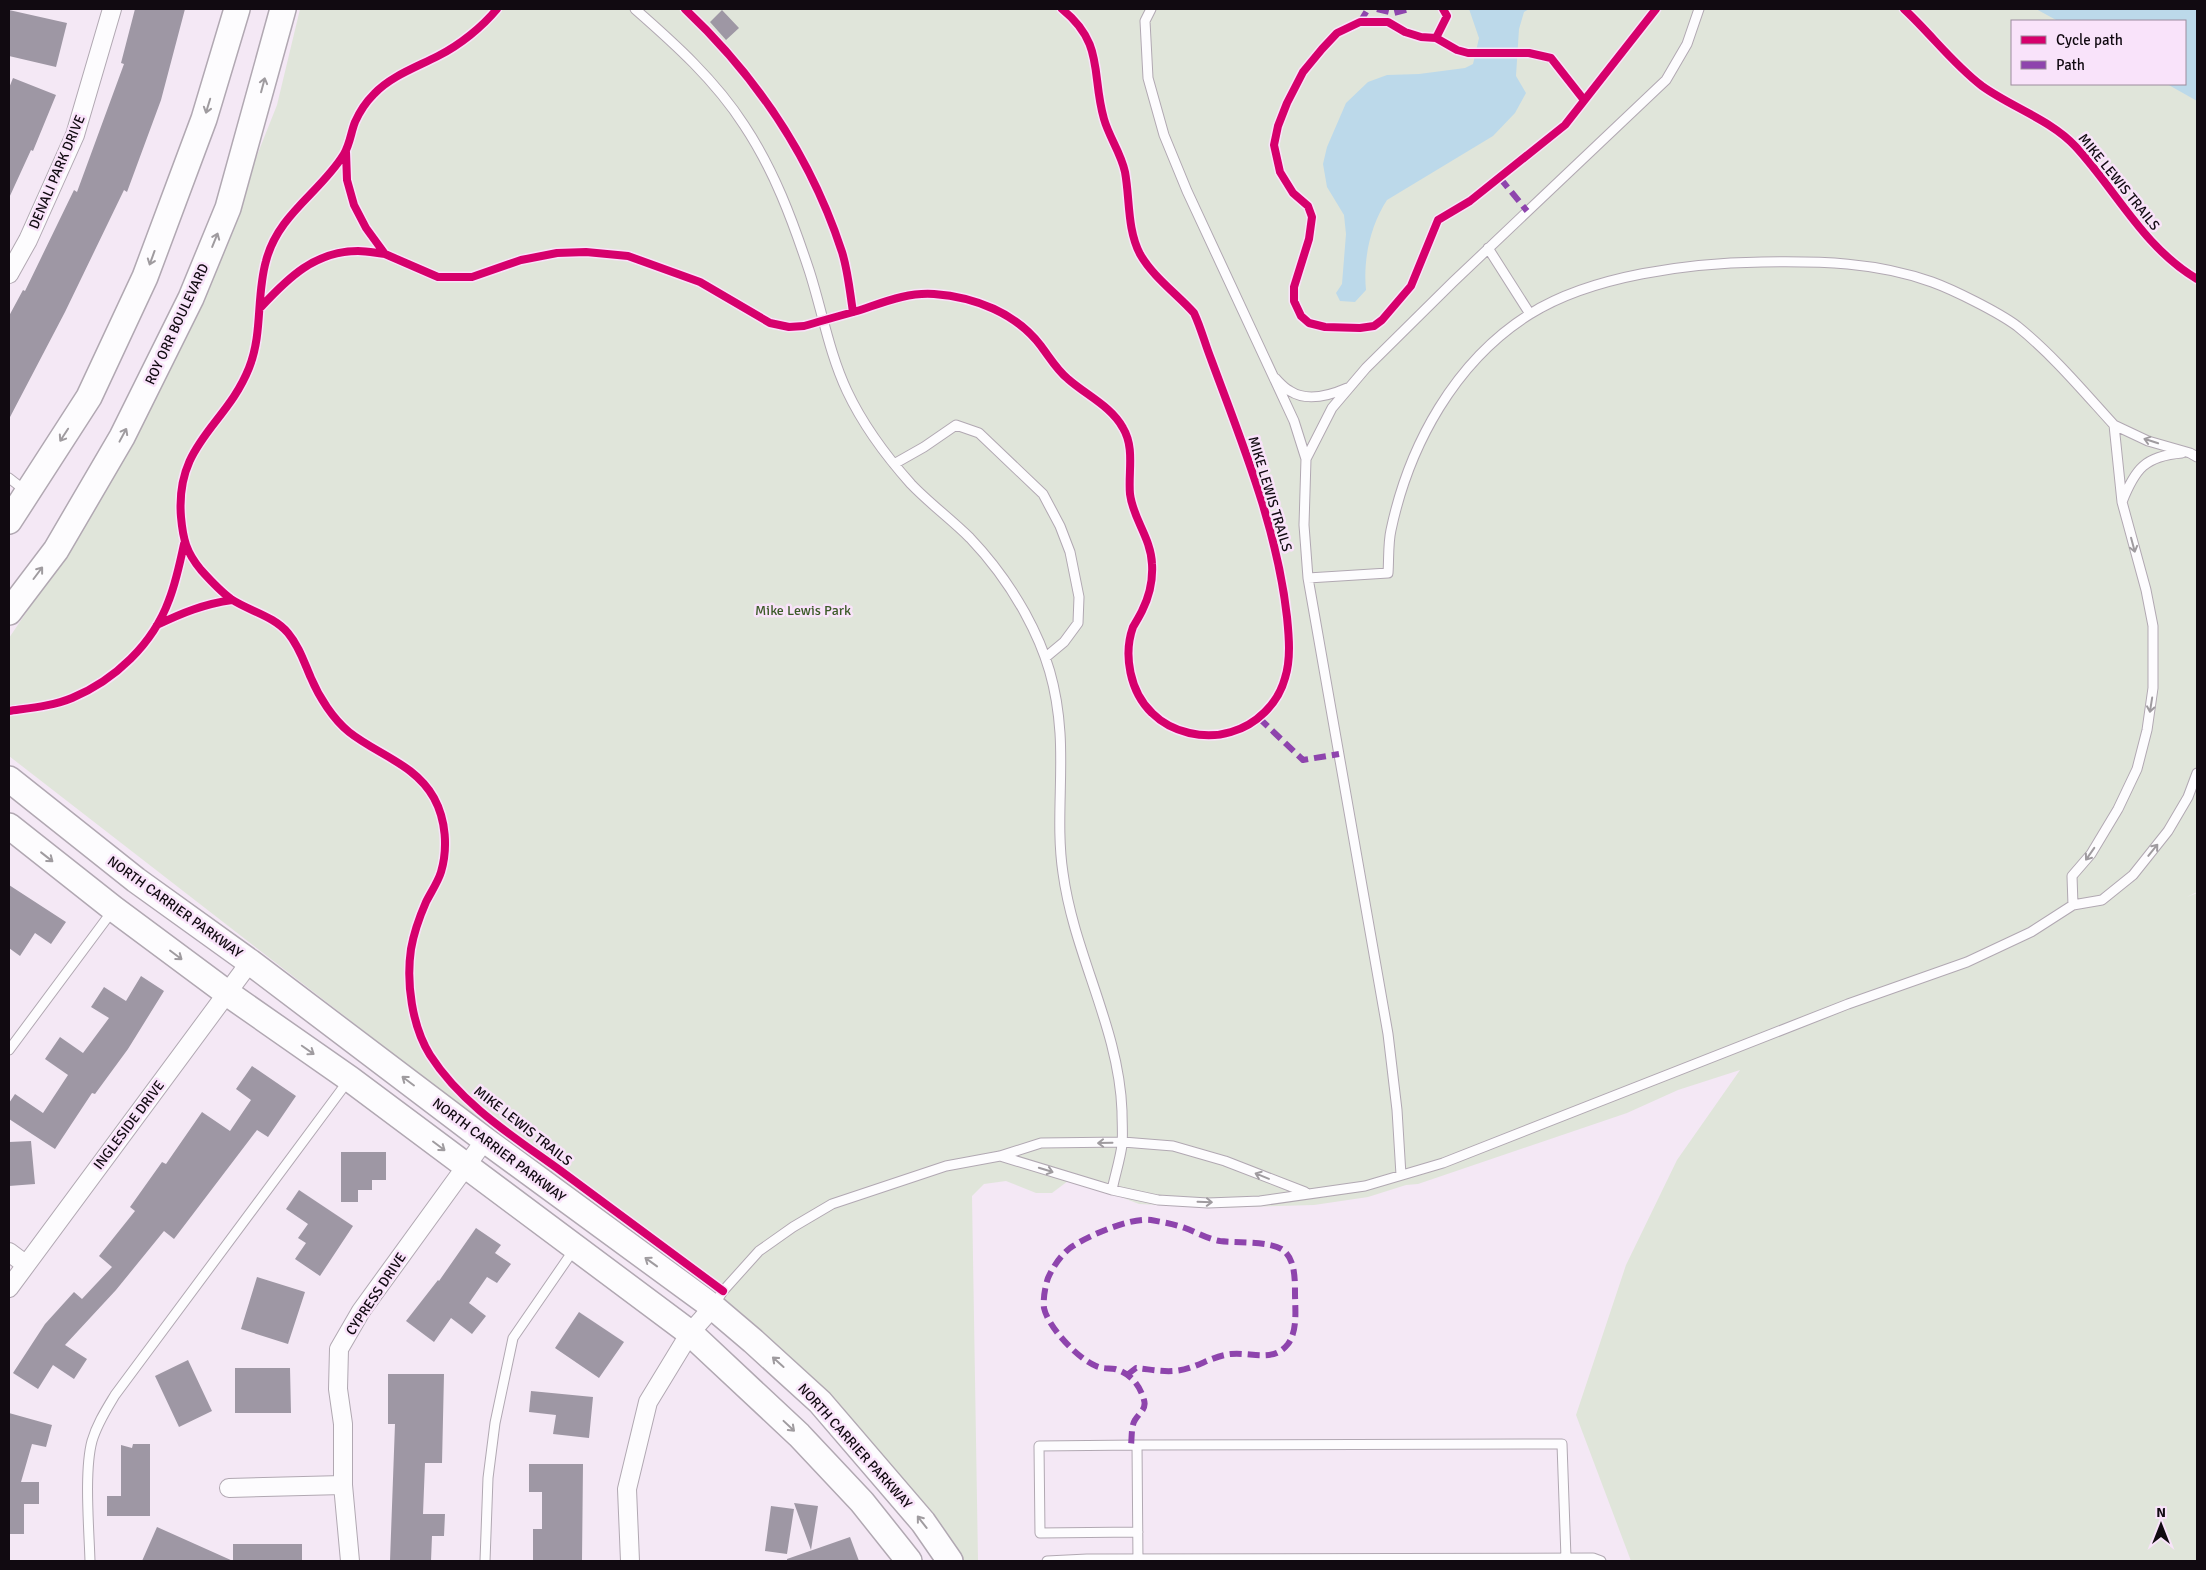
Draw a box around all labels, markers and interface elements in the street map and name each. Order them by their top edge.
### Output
legend [2011,20,2186,85]
text: Cycle path [2056,31,2123,49]
text: Path [2056,56,2085,74]
one-way arrow [258,78,268,94]
one-way arrow [203,97,213,113]
street label: DENALI PARK DRIVE [25,112,89,232]
street label: MIKE LEWIS TRAILS [2075,130,2163,234]
one-way arrow [211,233,220,248]
one-way arrow [147,250,156,266]
street label: ROY ORR BOULEVARD [141,261,213,387]
one-way arrow [59,427,69,441]
one-way arrow [118,427,128,442]
street label: MIKE LEWIS TRAILS [1244,434,1296,554]
one-way arrow [2144,436,2160,446]
one-way arrow [2129,537,2139,553]
one-way arrow [33,566,43,580]
park label: Mike Lewis Park [755,602,851,619]
one-way arrow [2145,697,2155,713]
one-way arrow [2147,844,2158,857]
one-way arrow [2085,846,2095,860]
one-way arrow [40,851,53,862]
street label: NORTH CARRIER PARKWAY [104,852,246,962]
one-way arrow [169,950,182,961]
one-way arrow [301,1045,315,1055]
one-way arrow [402,1076,415,1087]
street label: INGLESIDE DRIVE [90,1077,168,1173]
street label: MIKE LEWIS TRAILS [471,1082,576,1170]
street label: NORTH CARRIER PARKWAY [429,1094,569,1206]
one-way arrow [1097,1138,1113,1147]
one-way arrow [432,1141,446,1151]
one-way arrow [1038,1166,1054,1175]
one-way arrow [1255,1171,1270,1181]
one-way arrow [1197,1198,1213,1207]
street label: CYPRESS DRIVE [342,1249,410,1339]
one-way arrow [645,1256,658,1267]
one-way arrow [771,1357,784,1368]
street label: NORTH CARRIER PARKWAY [794,1380,916,1512]
one-way arrow [783,1420,796,1432]
north arrow [2136,1500,2186,1550]
text: N [2156,1504,2166,1521]
one-way arrow [917,1515,928,1528]

